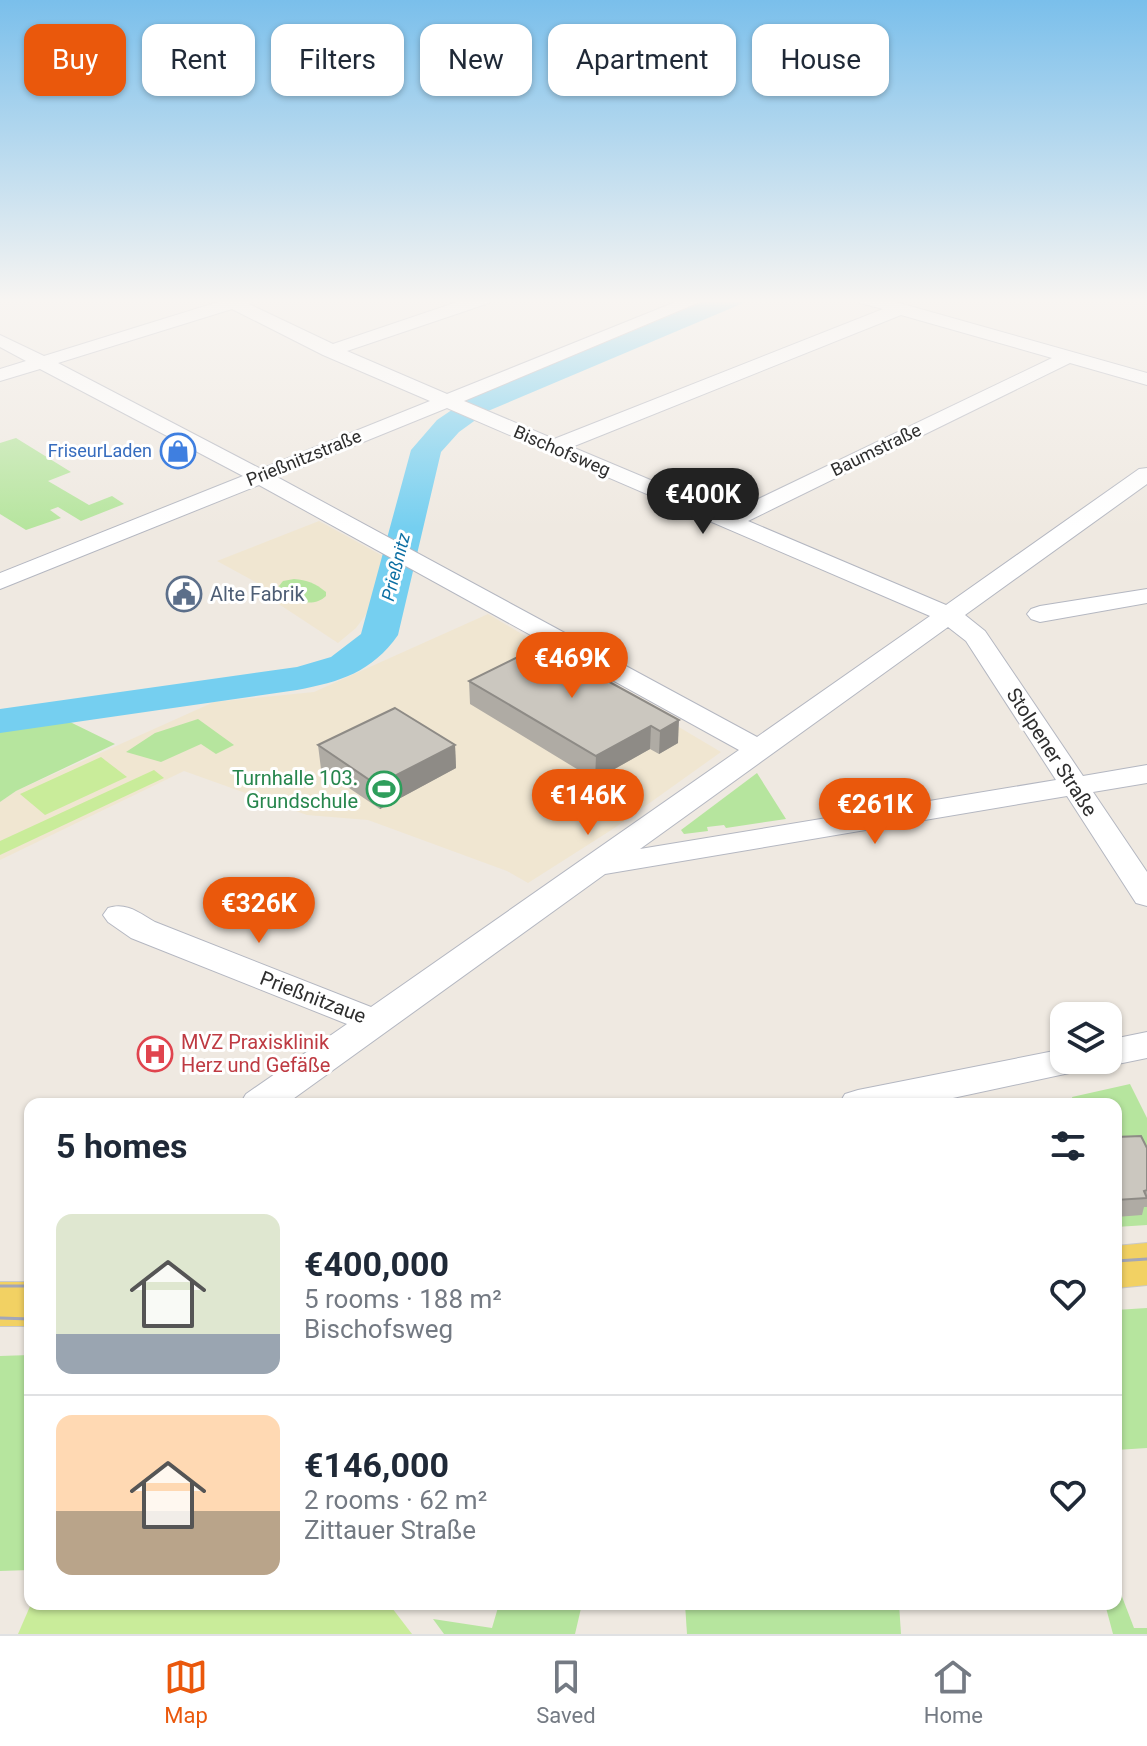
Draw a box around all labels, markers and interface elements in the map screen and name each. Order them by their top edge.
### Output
chip: Buy [24,24,126,96]
chip: Rent [142,24,255,96]
chip: Filters [271,24,404,96]
chip: New [420,24,532,96]
chip: Apartment [548,24,736,96]
chip: House [752,24,889,96]
street label: Baumstraße [827,419,924,480]
street label: Bischofsweg [511,421,614,480]
street label: Prießnitzstraße [243,425,364,490]
shop icon: FriseurLaden [159,432,197,470]
place label: FriseurLaden [48,440,152,461]
pin: €400K [647,468,759,536]
text: €400K [665,479,741,509]
water label: Prießnitz [377,531,414,603]
public building icon: Alte Fabrik [165,575,203,613]
place label: Alte Fabrik [210,582,305,606]
pin: €469K [516,632,628,700]
text: €469K [534,643,610,673]
street label: Stolpener Straße [1002,683,1102,821]
place label: Turnhalle 103. Grundschule [232,766,358,813]
pin: €146K [532,769,644,837]
sports icon: Turnhalle 103. Grundschule [365,770,403,808]
pin: €261K [819,778,931,846]
text: €146K [550,780,626,810]
text: €261K [837,789,913,819]
pin: €326K [203,877,315,945]
text: €326K [221,888,297,918]
street label: Prießnitzaue [257,966,369,1028]
map controls [1050,1002,1122,1074]
button: layers [1050,1002,1122,1074]
place label: MVZ Praxisklinik Herz und Gefäße [181,1030,330,1077]
hospital icon: MVZ Praxisklinik Herz und Gefäße [136,1035,174,1073]
icon: filters [1046,1124,1090,1168]
text: 5 homes [56,1126,187,1166]
text: €400,000 [304,1244,449,1284]
icon: home [120,1246,216,1342]
icon: heart [1046,1272,1090,1316]
text: 5 rooms · 188 m² [304,1284,502,1314]
text: Bischofsweg [304,1314,453,1344]
text: €146,000 [304,1445,449,1485]
icon: home [120,1447,216,1543]
icon: heart [1046,1473,1090,1517]
text: 2 rooms · 62 m² [304,1485,487,1515]
text: Zittauer Straße [304,1515,476,1545]
tab: Map [164,1655,208,1728]
tab: Saved [536,1655,596,1728]
tab: Home [924,1655,983,1728]

